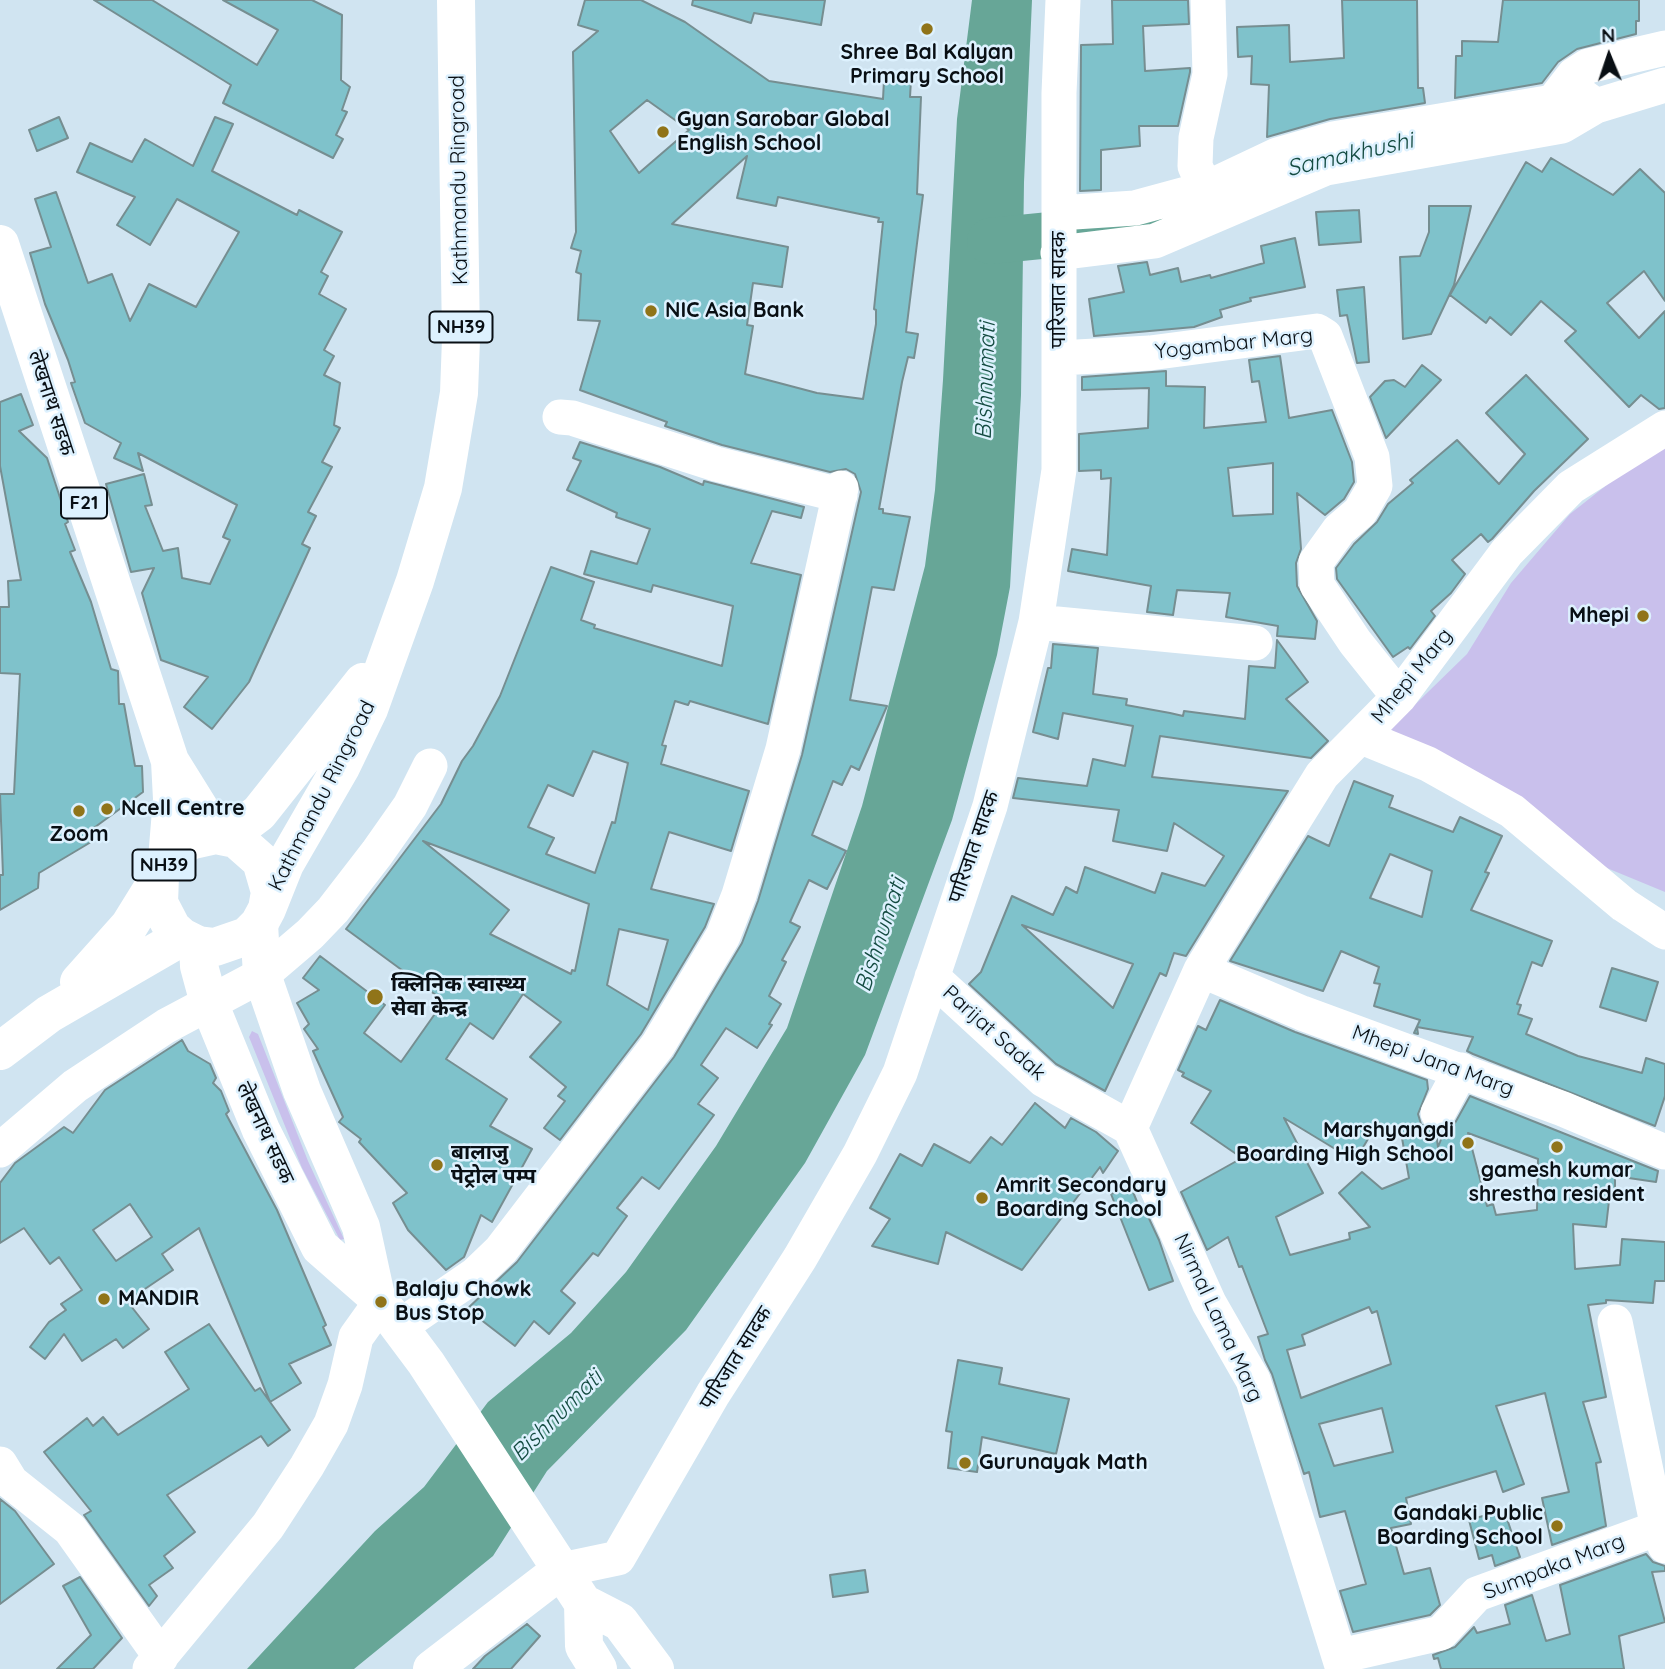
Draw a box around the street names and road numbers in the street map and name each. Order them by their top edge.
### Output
street label: Kathmandu Ringroad [445,75,473,285]
street label: पारिजात सादक [1046,231,1072,349]
road number: NH39 [430,312,492,342]
street label: Yogambar Marg [1154,323,1314,365]
street label: लेखनाथ सडक [22,347,80,459]
road number: F21 [61,488,107,518]
street label: Mhepi Marg [1366,623,1458,729]
street label: Kathmandu Ringroad [263,697,381,895]
street label: पारिजात सादक [943,788,1005,906]
road number: NH39 [132,850,196,880]
street label: Parijat Sadak [937,980,1051,1086]
street label: Mhepi Jana Marg [1349,1020,1517,1102]
street label: लेखनाथ सडक [231,1078,299,1188]
street label: Nirmal Lama Marg [1168,1230,1268,1406]
street label: पारिजात सादक [694,1302,778,1414]
street label: Sumpaka Marg [1480,1529,1628,1605]

